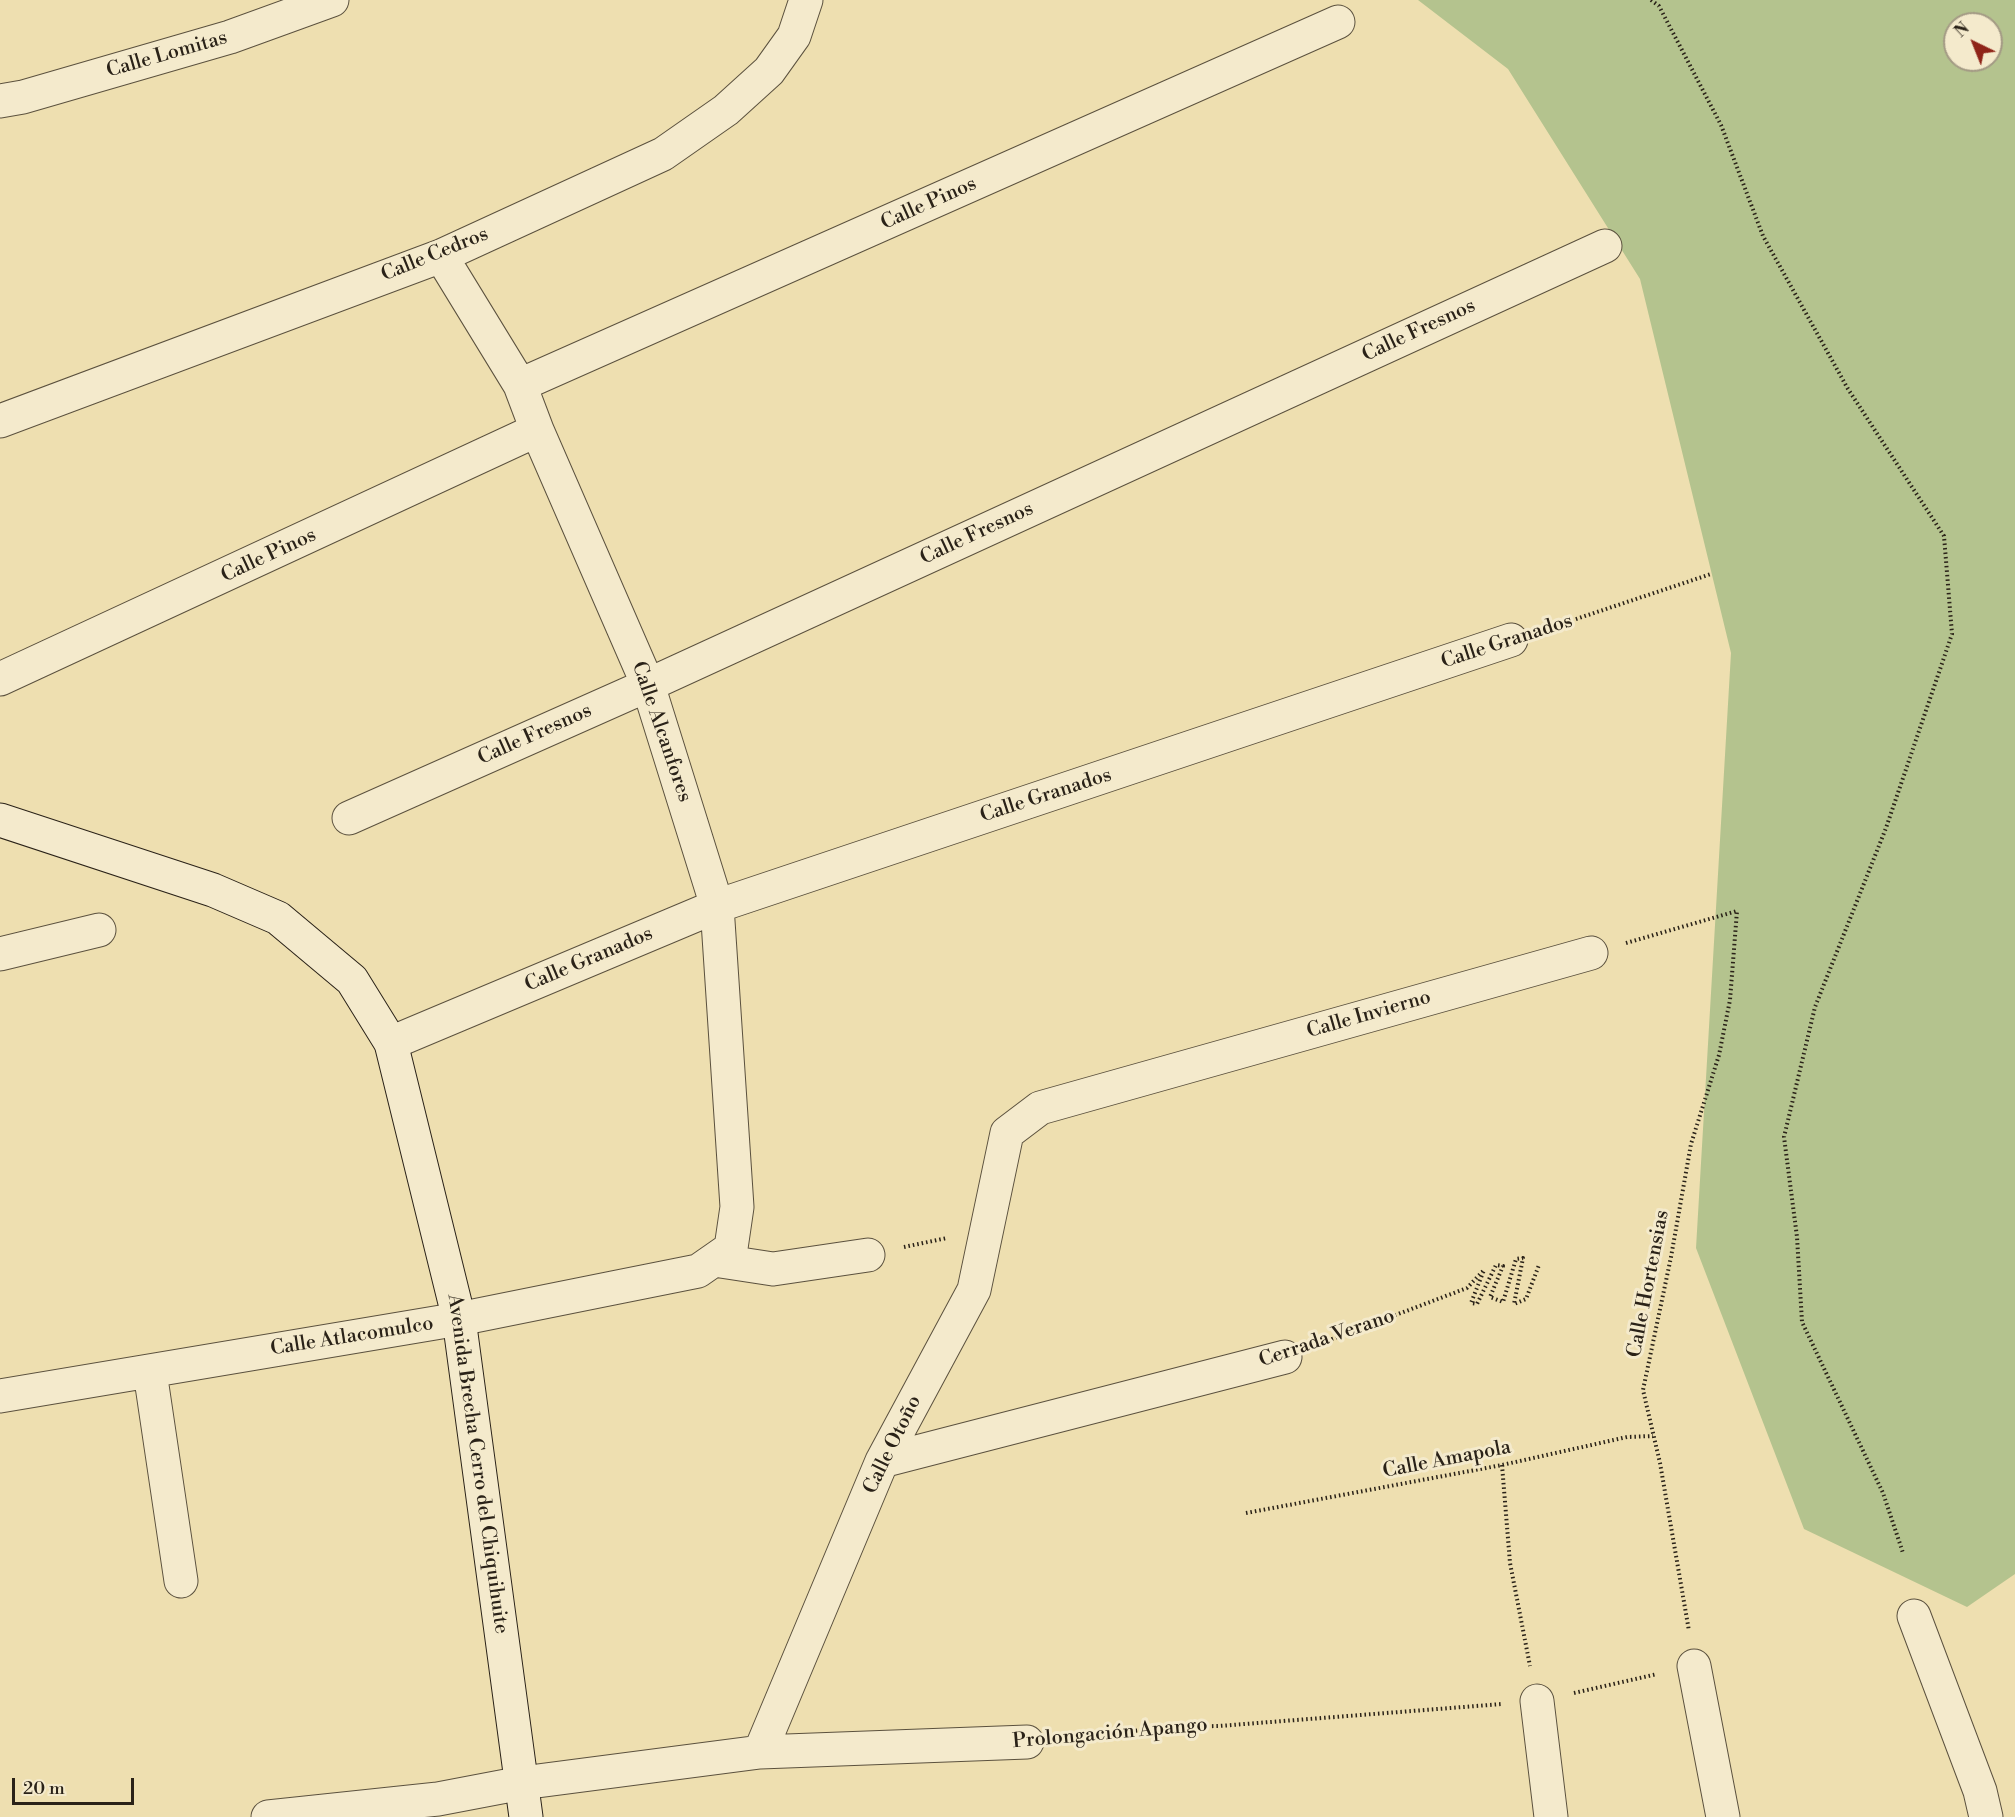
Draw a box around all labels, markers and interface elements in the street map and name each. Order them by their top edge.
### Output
north arrow [1943,12,2003,72]
text: N [1951,19,1974,42]
street label: Calle Lomitas [104,26,230,84]
street label: Calle Pinos [877,172,981,236]
street label: Calle Cedros [378,223,492,287]
street label: Calle Fresnos [1359,294,1479,368]
street label: Calle Fresnos [917,497,1037,571]
street label: Calle Pinos [218,524,320,588]
street label: Calle Granados [1438,609,1576,675]
street label: Calle Alcanfores [626,659,696,805]
street label: Calle Fresnos [474,699,596,771]
street label: Calle Granados [977,763,1115,829]
street label: Calle Granados [521,922,657,998]
street label: Calle Invierno [1304,986,1434,1044]
street label: Calle Hortensias [1623,1208,1675,1360]
street label: Avenida Brecha Cerro del Chiquihuite [441,1293,513,1635]
street label: Cerrada Verano [1256,1305,1398,1373]
street label: Calle Atlacomulco [269,1312,435,1362]
street label: Calle Otoño [859,1392,927,1498]
street label: Calle Amapola [1381,1436,1513,1484]
street label: Prolongación Apango [1011,1714,1209,1754]
scale bar [15,1766,136,1804]
text: 20 m [23,1777,65,1800]

